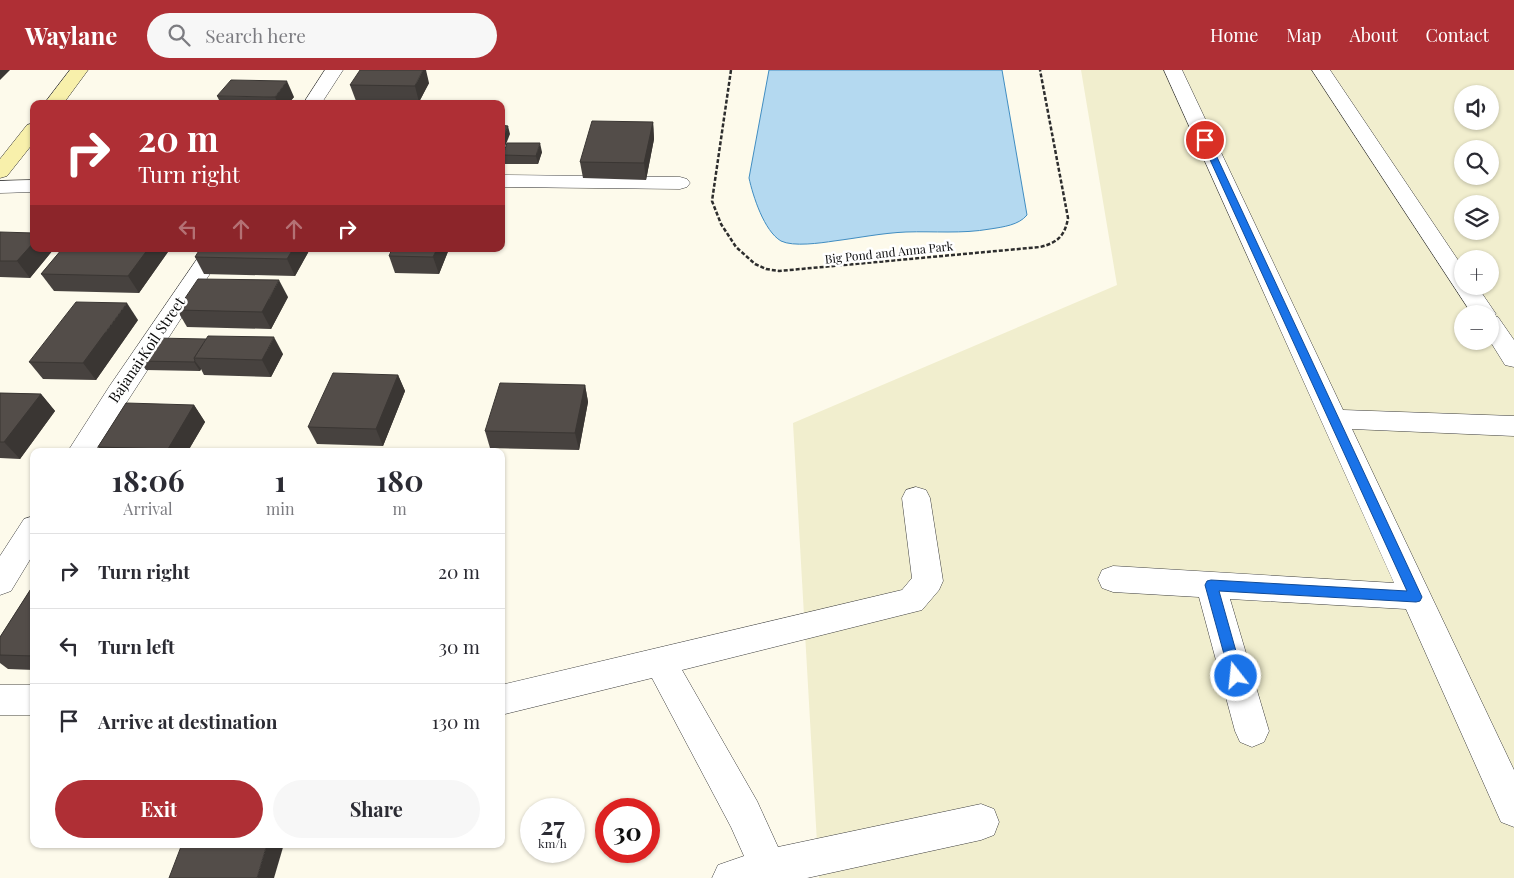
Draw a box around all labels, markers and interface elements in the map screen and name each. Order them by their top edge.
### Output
search box [147,13,497,58]
text: Waylane [25,19,117,51]
icon: search [165,21,193,49]
text: Search here [205,22,306,48]
text: Home [1210,23,1258,47]
text: Map [1286,23,1321,47]
text: About [1349,23,1398,47]
text: Contact [1426,23,1489,47]
map controls [1454,85,1499,350]
button: sound [1454,85,1499,130]
text: 20 m [138,114,219,161]
pin [1184,119,1226,161]
icon: right [55,120,120,185]
icon: arrive [1191,126,1219,154]
button: search [1454,140,1499,185]
text: Turn right [138,159,240,189]
button: layers [1454,195,1499,240]
icon: left [174,215,202,243]
icon: ahead [227,215,255,243]
icon: ahead [280,215,308,243]
icon: right [333,215,361,243]
street label: Big Pond and Anna Park [824,237,954,267]
button: + [1454,250,1499,295]
street label: Bajanai Koil Street [103,292,189,406]
button: − [1454,305,1499,350]
text: 18:06 [111,460,185,500]
text: 1 [274,460,286,500]
text: 180 [376,460,424,500]
text: Arrival [123,498,173,519]
text: min [266,498,294,519]
text: m [393,498,407,519]
icon: right [55,557,83,585]
text: Turn right [98,558,190,584]
text: 20 m [438,558,480,584]
icon: left [55,632,83,660]
text: Turn left [98,633,175,659]
text: 30 m [438,633,480,659]
position arrow [1209,649,1261,701]
icon: arrive [55,707,83,735]
text: Arrive at destination [98,708,278,734]
text: 130 m [432,708,480,734]
button: Exit [55,780,263,838]
button: Share [273,780,480,838]
speed limit sign: 30 [595,798,660,863]
text: 27 [540,808,565,841]
text: km/h [538,835,567,851]

